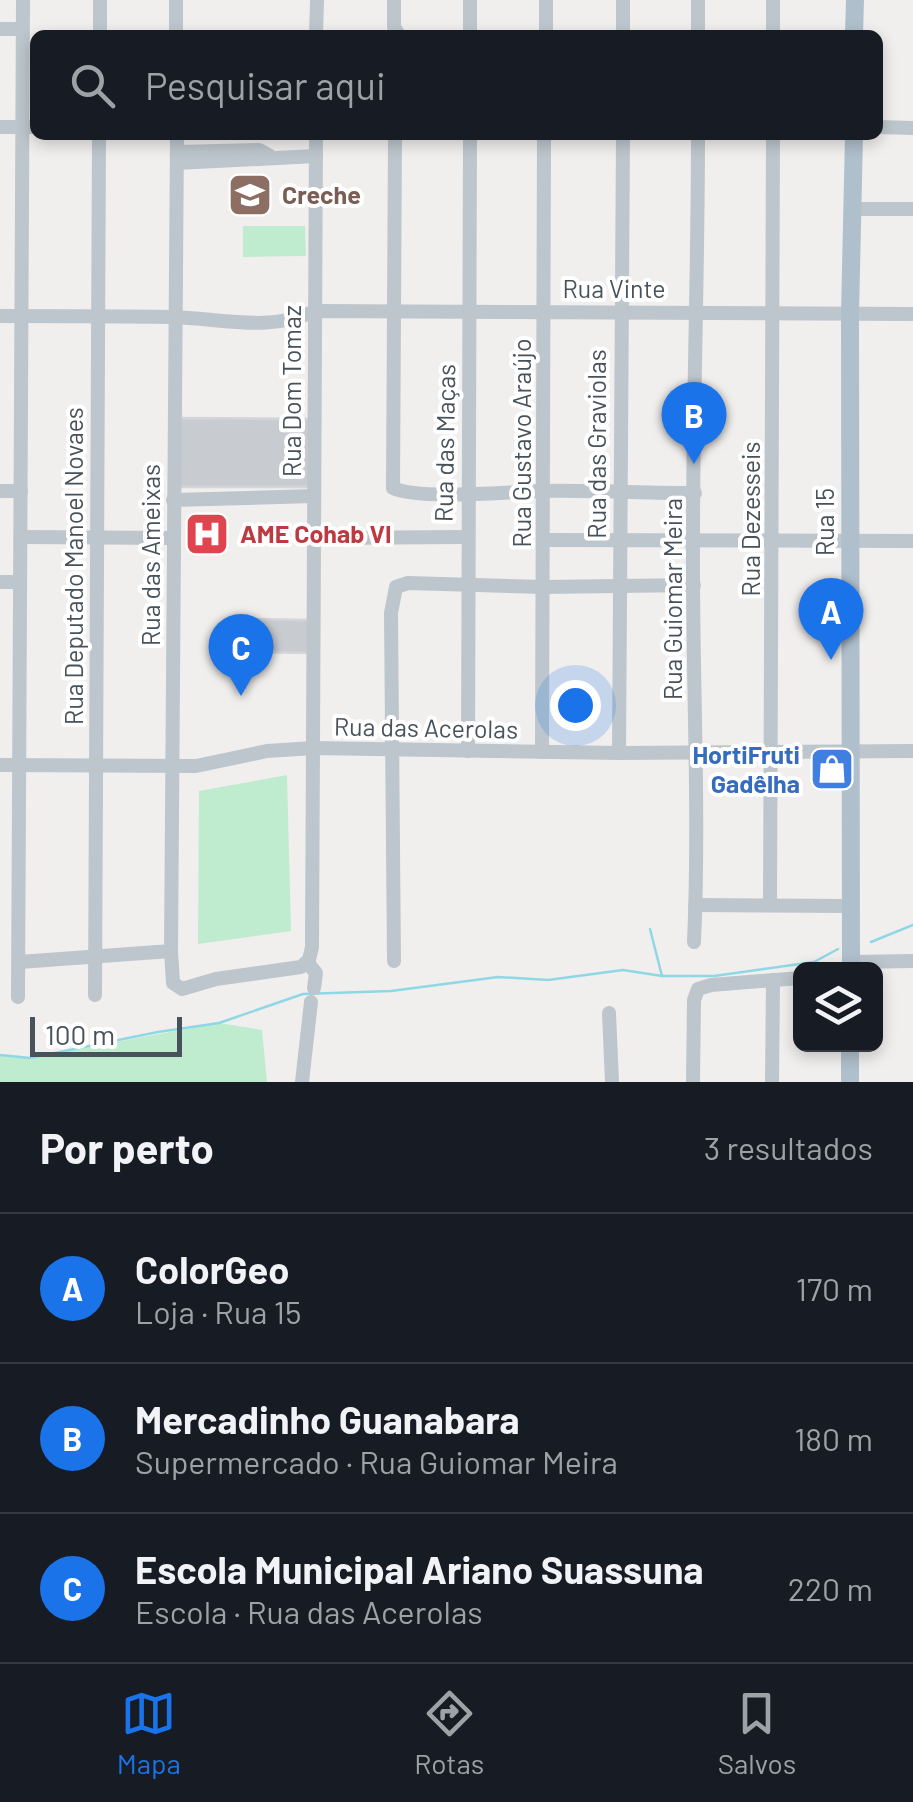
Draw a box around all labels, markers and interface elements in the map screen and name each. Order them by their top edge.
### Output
search box [30,30,883,140]
icon: search [65,58,120,113]
text: Pesquisar aqui [145,62,386,108]
school or university icon: Creche [227,172,273,218]
place label: Creche [282,179,361,209]
street label: Rua Vinte [562,273,666,303]
street label: Rua Dom Tomaz [276,305,306,477]
street label: Rua Gustavo Araújo [506,338,536,548]
street label: Rua das Graviolas [581,349,611,539]
street label: Rua das Maças [428,364,460,522]
pin: B [662,382,726,464]
street label: Rua Deputado Manoel Novaes [58,407,88,725]
street label: Rua Dezesseis [735,442,765,596]
street label: Rua das Ameixas [135,464,165,646]
street label: Rua 15 [809,488,839,556]
street label: Rua Guiomar Meira [657,498,687,700]
hospital icon: AME Cohab VI [184,511,230,557]
place label: AME Cohab VI [240,518,392,548]
pin: A [798,578,864,660]
pin: C [208,614,274,696]
your location [550,680,601,731]
street label: Rua das Acerolas [334,710,518,744]
place label: HortiFruti Gadêlha [692,739,800,798]
shop icon: HortiFruti Gadêlha [809,746,855,792]
map controls [793,962,883,1052]
button: layers [793,962,883,1052]
scale bar [30,1012,182,1056]
text: 100 m [45,1017,115,1051]
text: Por perto [40,1122,214,1172]
text: 3 resultados [704,1128,873,1166]
text: ColorGeo [135,1246,289,1292]
text: A [62,1269,83,1307]
text: 170 m [796,1269,873,1307]
text: Loja · Rua 15 [135,1292,301,1330]
text: Mercadinho Guanabara [135,1396,520,1442]
text: B [63,1419,82,1457]
text: 180 m [794,1419,873,1457]
text: Supermercado · Rua Guiomar Meira [135,1442,618,1480]
text: Escola Municipal Ariano Suassuna [135,1546,704,1592]
text: C [63,1569,82,1607]
text: 220 m [788,1569,873,1607]
text: Escola · Rua das Acerolas [135,1592,483,1630]
tab: Mapa [117,1686,181,1780]
tab: Rotas [414,1686,484,1780]
tab: Salvos [718,1686,796,1780]

